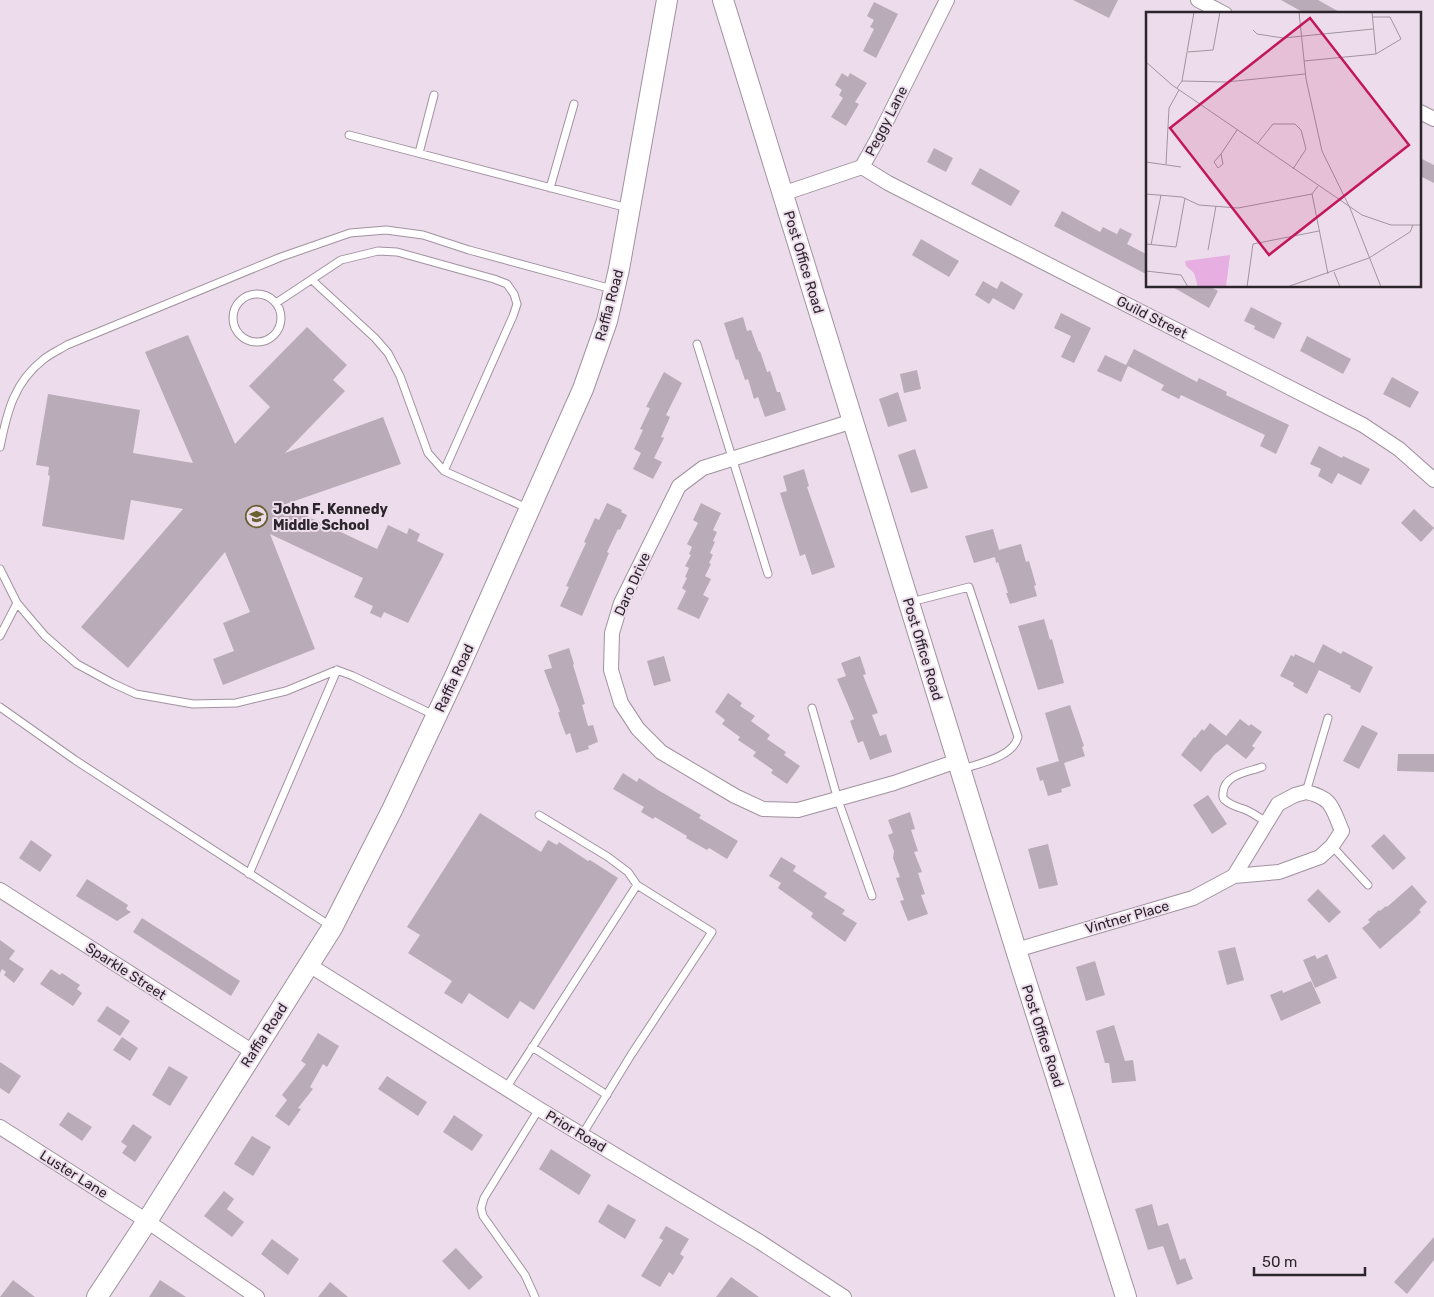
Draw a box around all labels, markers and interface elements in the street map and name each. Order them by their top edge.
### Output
inset map [1146,12,1422,288]
street label: Peggy Lane [862,83,911,159]
street label: Post Office Road [780,209,827,316]
street label: Raffia Road [592,268,627,343]
street label: Guild Street [1114,292,1190,343]
place label: John F. Kennedy Middle School [273,501,388,534]
school or university icon: John F. Kennedy Middle School [245,505,269,529]
street label: Daro Drive [611,550,654,619]
street label: Post Office Road [899,596,946,703]
street label: Raffia Road [431,641,478,715]
street label: Vintner Place [1083,897,1171,938]
street label: Sparkle Street [82,939,170,1004]
street label: Post Office Road [1018,983,1067,1089]
street label: Raffia Road [237,1000,291,1071]
street label: Prior Road [543,1107,609,1156]
street label: Luster Lane [37,1147,111,1202]
scale bar [1254,1244,1365,1276]
text: 50 m [1262,1253,1297,1271]

